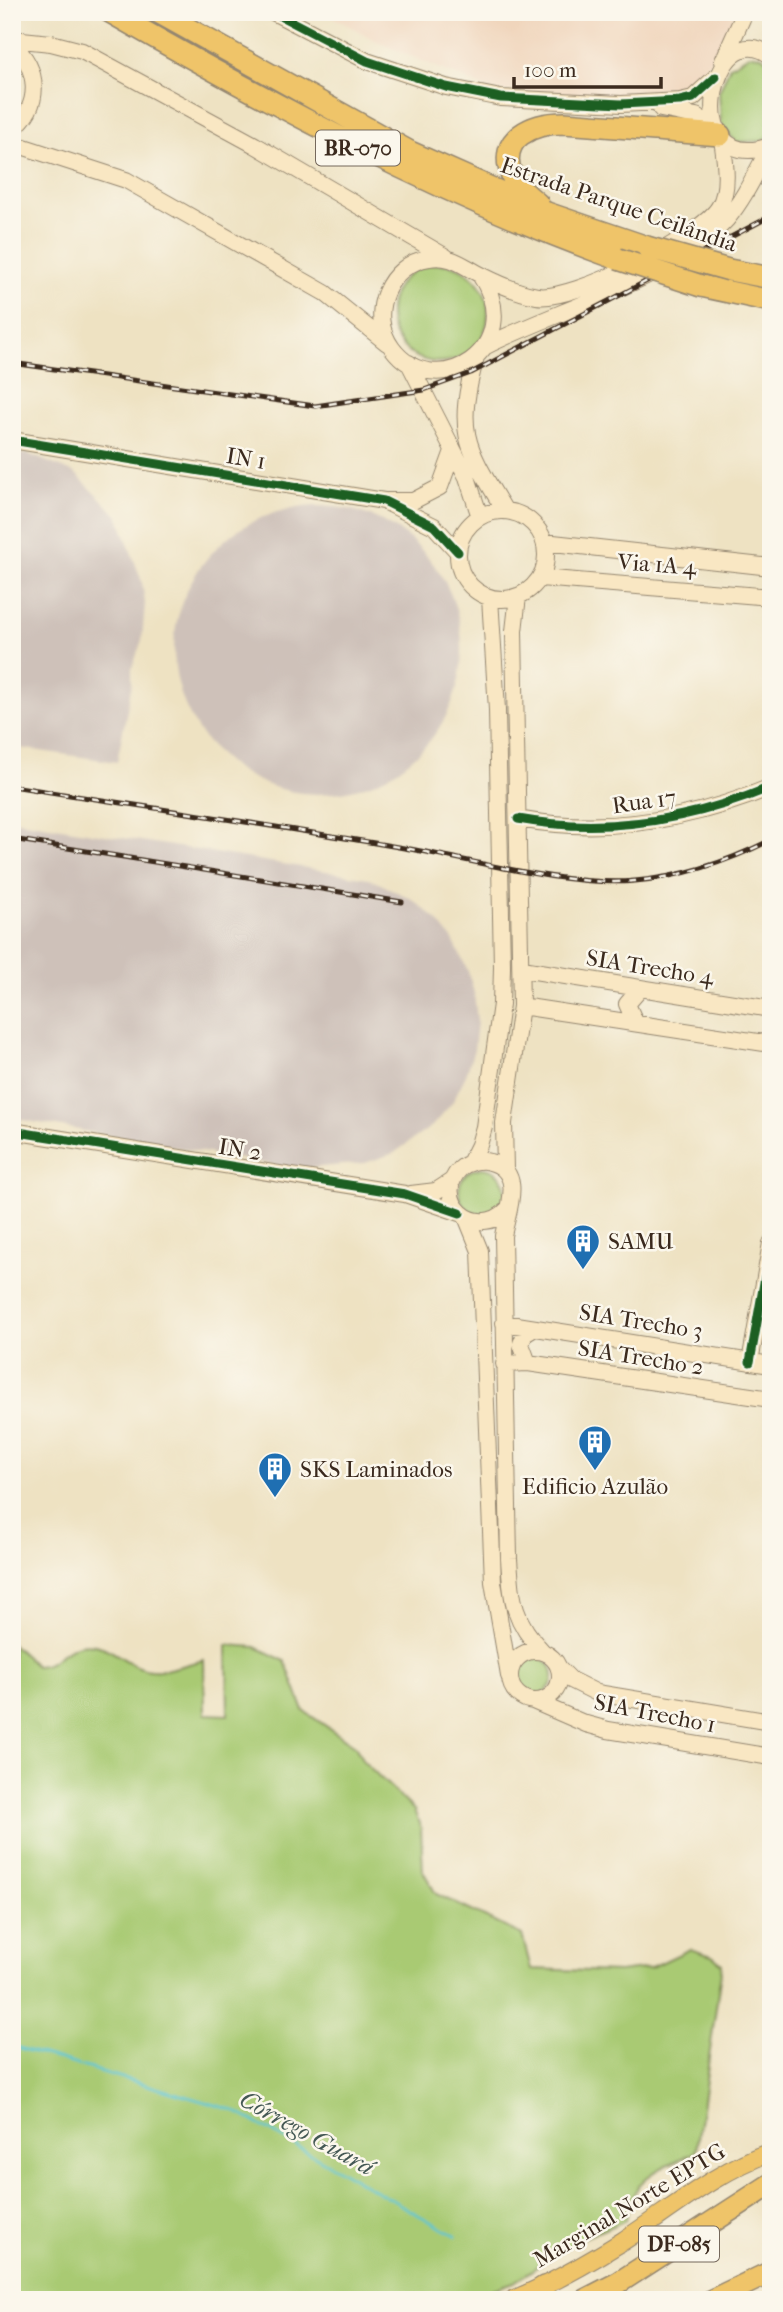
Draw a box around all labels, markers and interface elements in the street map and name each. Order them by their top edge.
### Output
scale bar [514,46,660,90]
text: 100 m [524,58,577,82]
road number: BR-070 [316,130,400,166]
street label: Estrada Parque Ceilândia [497,151,741,258]
street label: IN 1 [224,442,268,475]
street label: Via 1A 4 [616,548,699,581]
street label: Rua 17 [610,784,678,819]
street label: SIA Trecho 4 [584,944,717,991]
street label: IN 2 [216,1133,264,1166]
building icon: SAMU [564,1222,602,1271]
place label: SAMU [608,1228,674,1255]
street label: SIA Trecho 3 [577,1298,705,1345]
street label: SIA Trecho 2 [576,1334,706,1381]
building icon: Edificio Azulão [576,1423,614,1472]
building icon: SKS Laminados [256,1450,294,1499]
place label: SKS Laminados [300,1456,452,1483]
place label: Edificio Azulão [522,1473,668,1500]
street label: SIA Trecho 1 [592,1688,718,1739]
water label: Córrego Guará [235,2085,381,2182]
street label: Marginal Norte EPTG [528,2137,730,2273]
road number: DF-085 [639,2226,719,2262]

